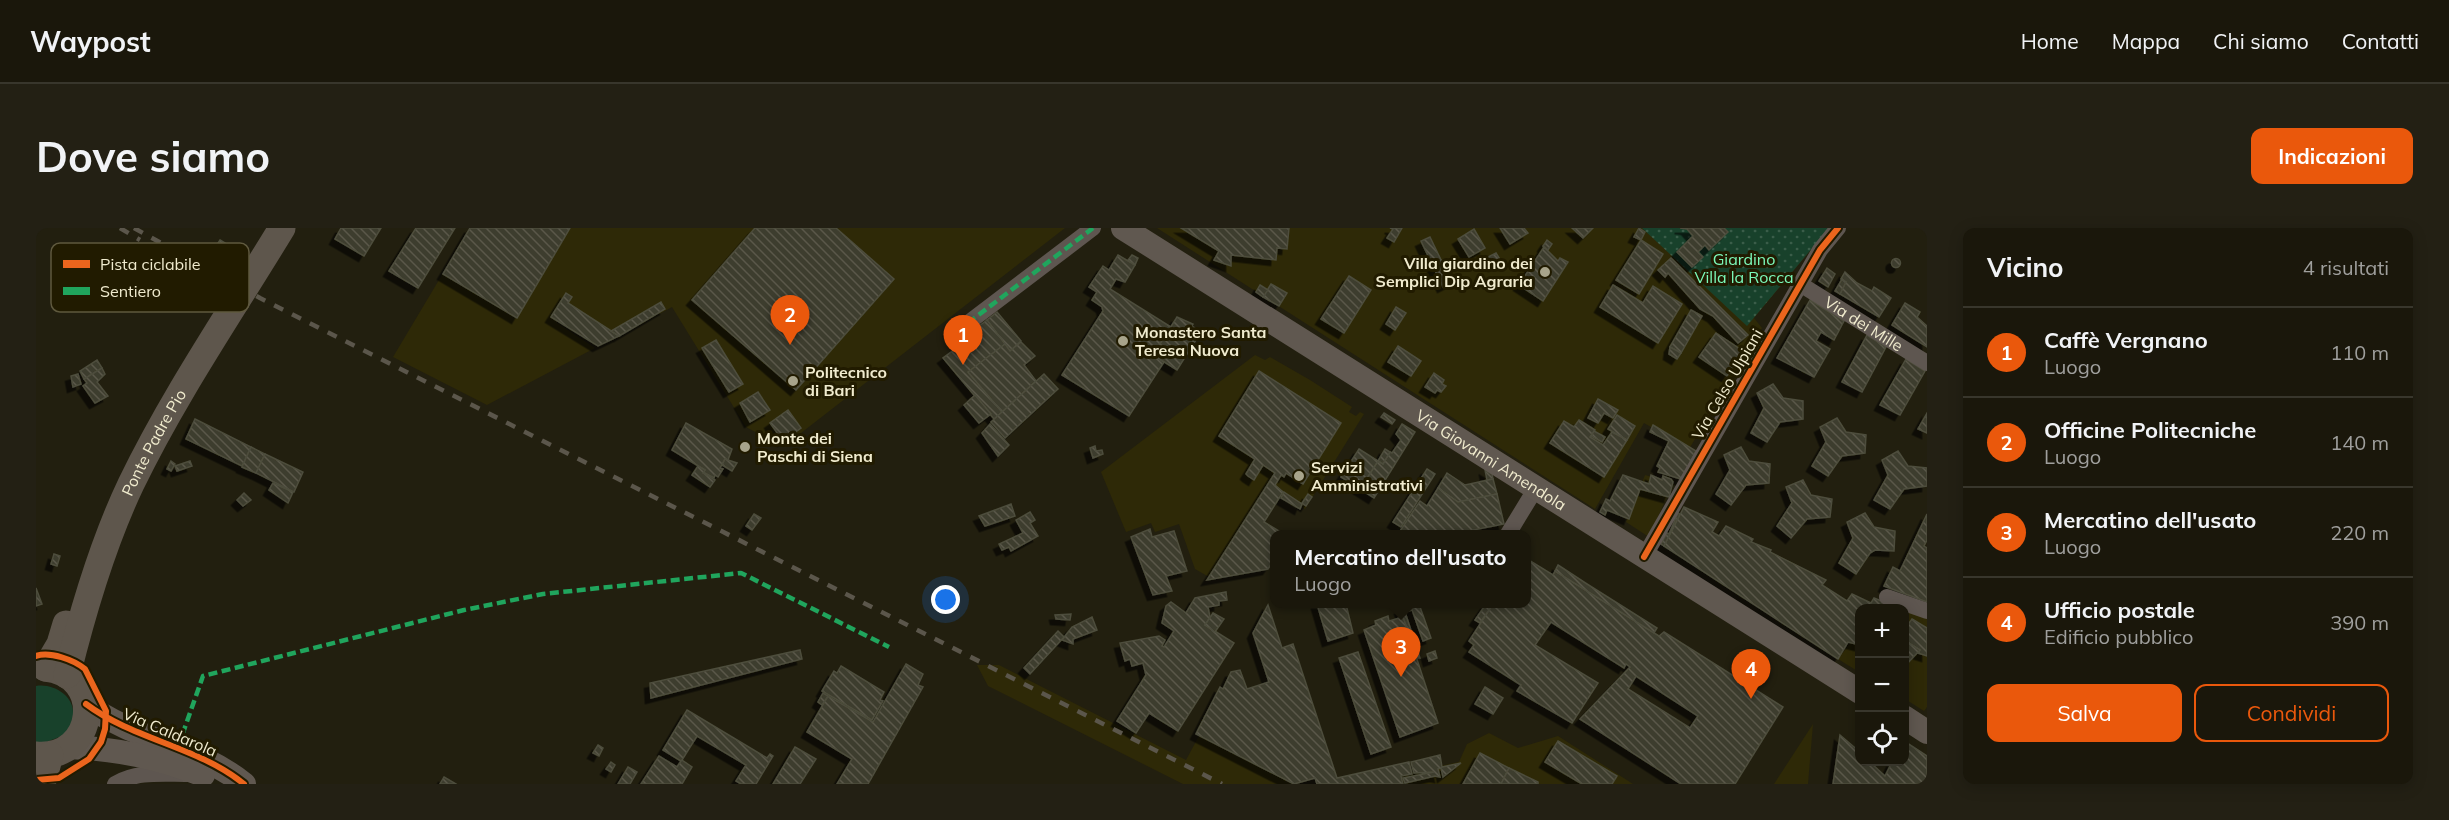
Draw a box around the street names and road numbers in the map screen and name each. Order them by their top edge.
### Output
street label: Via dei Mille [1821,292,1907,356]
street label: Via Celso Ulpiani [1687,325,1767,443]
street label: Ponte Padre Pio [117,385,190,499]
street label: Via Giovanni Amendola [1412,405,1570,515]
street label: Via Caldarola [120,703,220,761]

